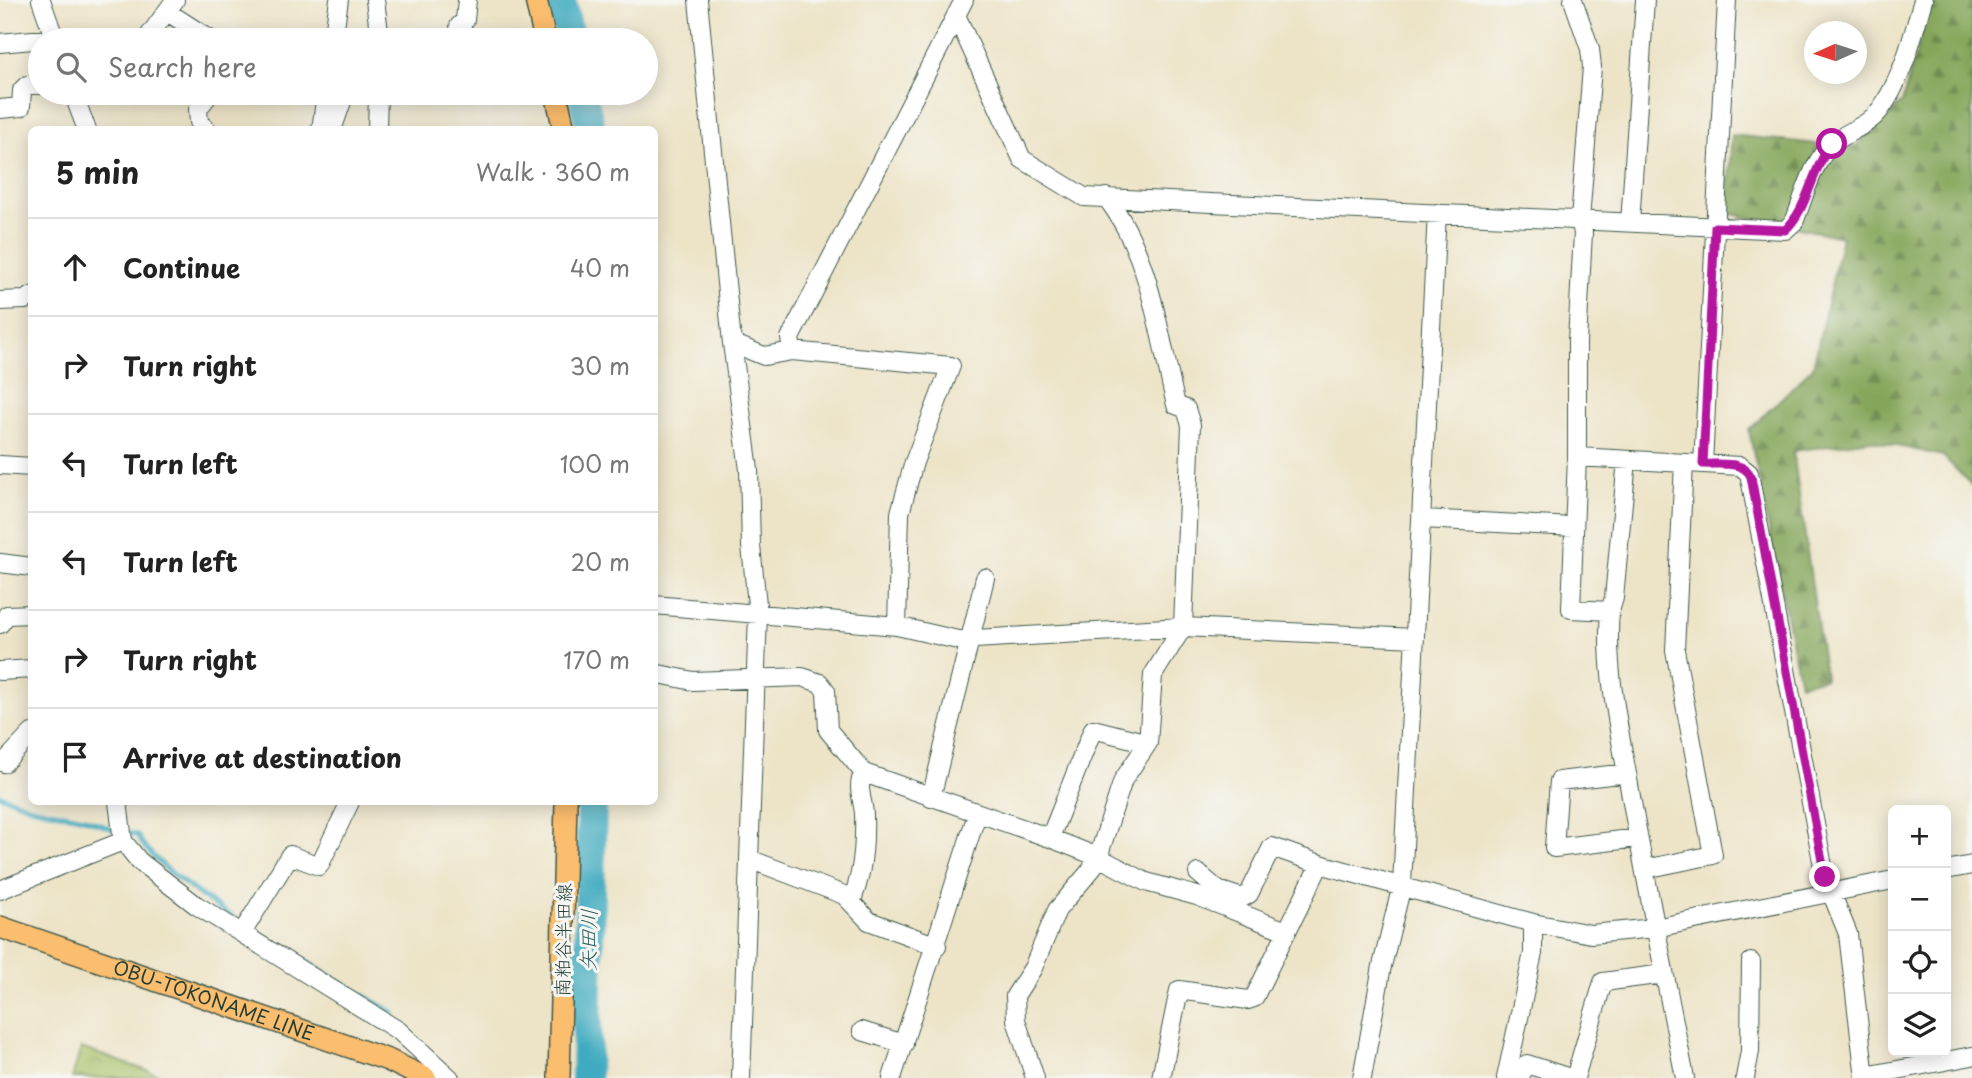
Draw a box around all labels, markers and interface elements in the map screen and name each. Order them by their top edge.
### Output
north arrow [1804,21,1867,84]
search box [28,28,658,105]
text: Search here [108,47,257,86]
icon: search [52,48,90,86]
route start [1816,128,1847,159]
text: 5 min [56,149,139,194]
text: Walk · 360 m [476,154,630,189]
icon: ahead [56,248,94,286]
text: Continue [123,248,240,287]
text: 40 m [570,250,630,285]
icon: right [56,346,94,384]
text: Turn right [123,346,257,385]
text: 30 m [569,348,630,383]
icon: left [56,444,94,482]
text: Turn left [123,444,238,483]
text: 100 m [560,446,630,481]
icon: left [56,542,94,580]
text: Turn left [123,542,238,581]
text: 20 m [571,544,630,579]
icon: right [56,640,94,678]
text: Turn right [123,640,257,679]
text: 170 m [563,642,630,677]
icon: arrive [56,738,94,776]
text: Arrive at destination [123,738,402,777]
map controls [1888,805,1951,1057]
button: + [1888,805,1951,868]
route end [1809,861,1840,892]
button: − [1888,868,1951,931]
street label: 南粕谷半田線 [547,883,577,997]
water label: 矢田川 [570,908,604,972]
button: locate [1888,931,1951,994]
street label: OBU-TOKONAME LINE [110,952,318,1047]
button: layers [1888,994,1951,1057]

